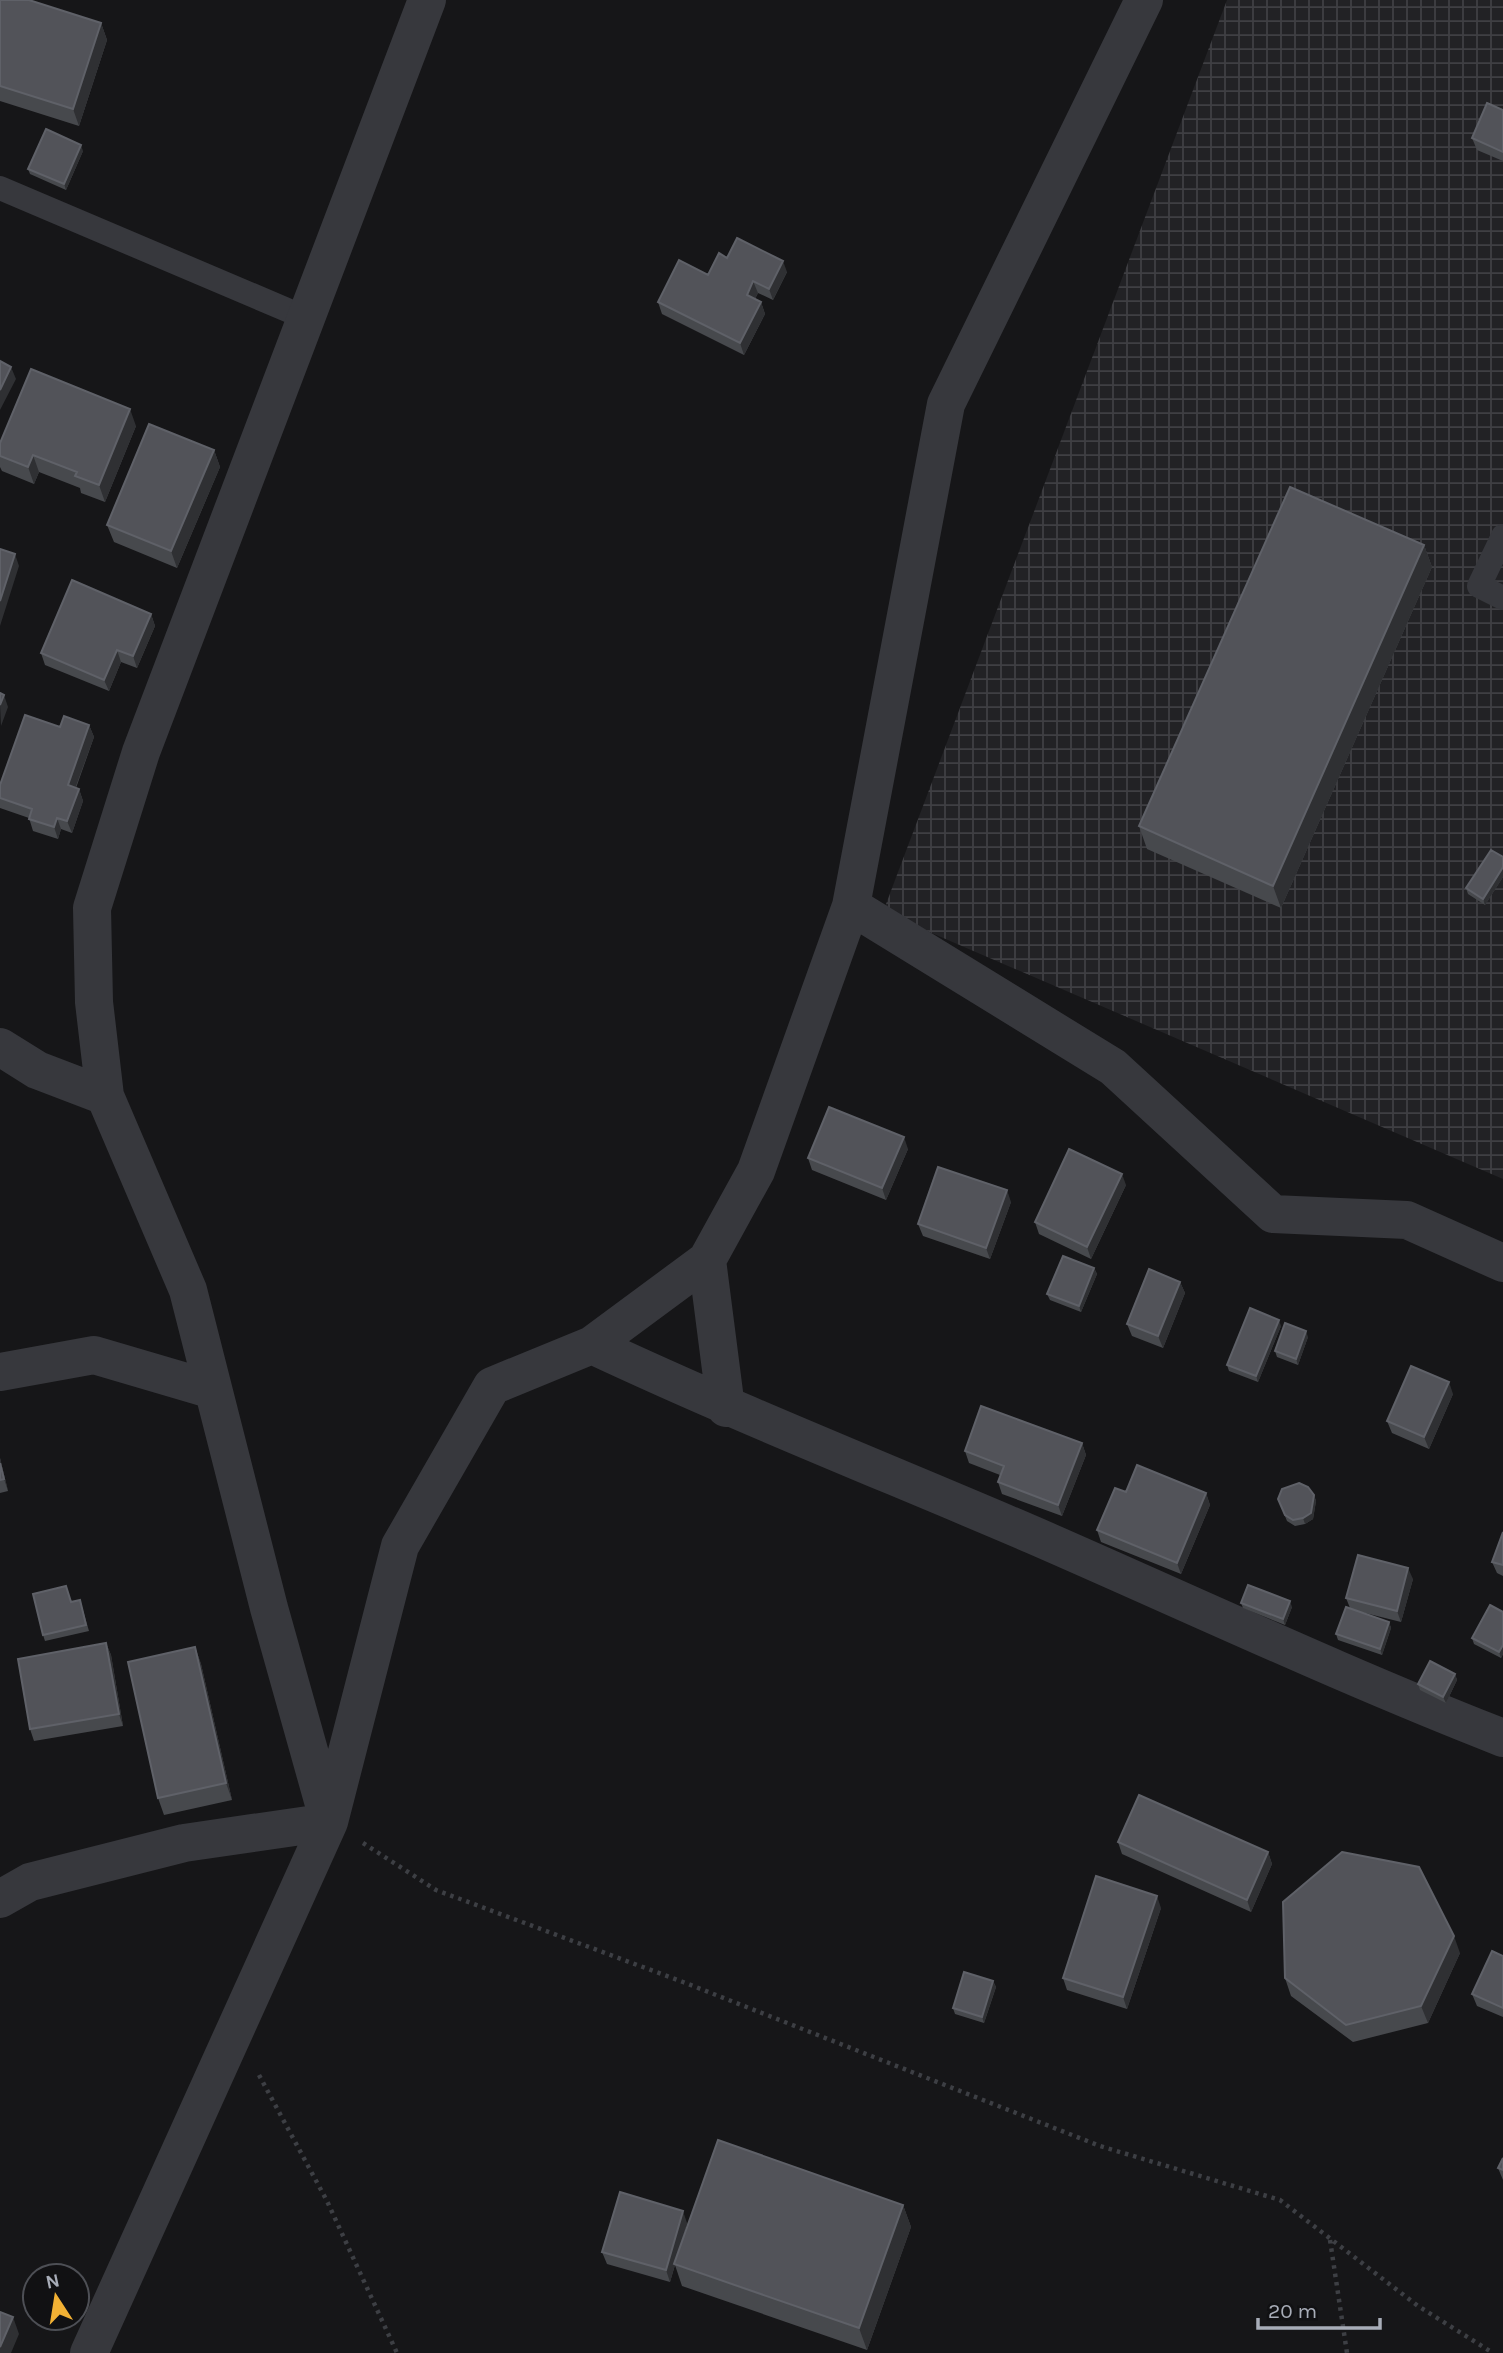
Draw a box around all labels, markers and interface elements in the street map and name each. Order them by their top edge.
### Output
north arrow [21,2262,91,2332]
text: N [44,2269,62,2294]
scale bar [1258,2286,1380,2330]
text: 20 m [1268,2299,1317,2323]

